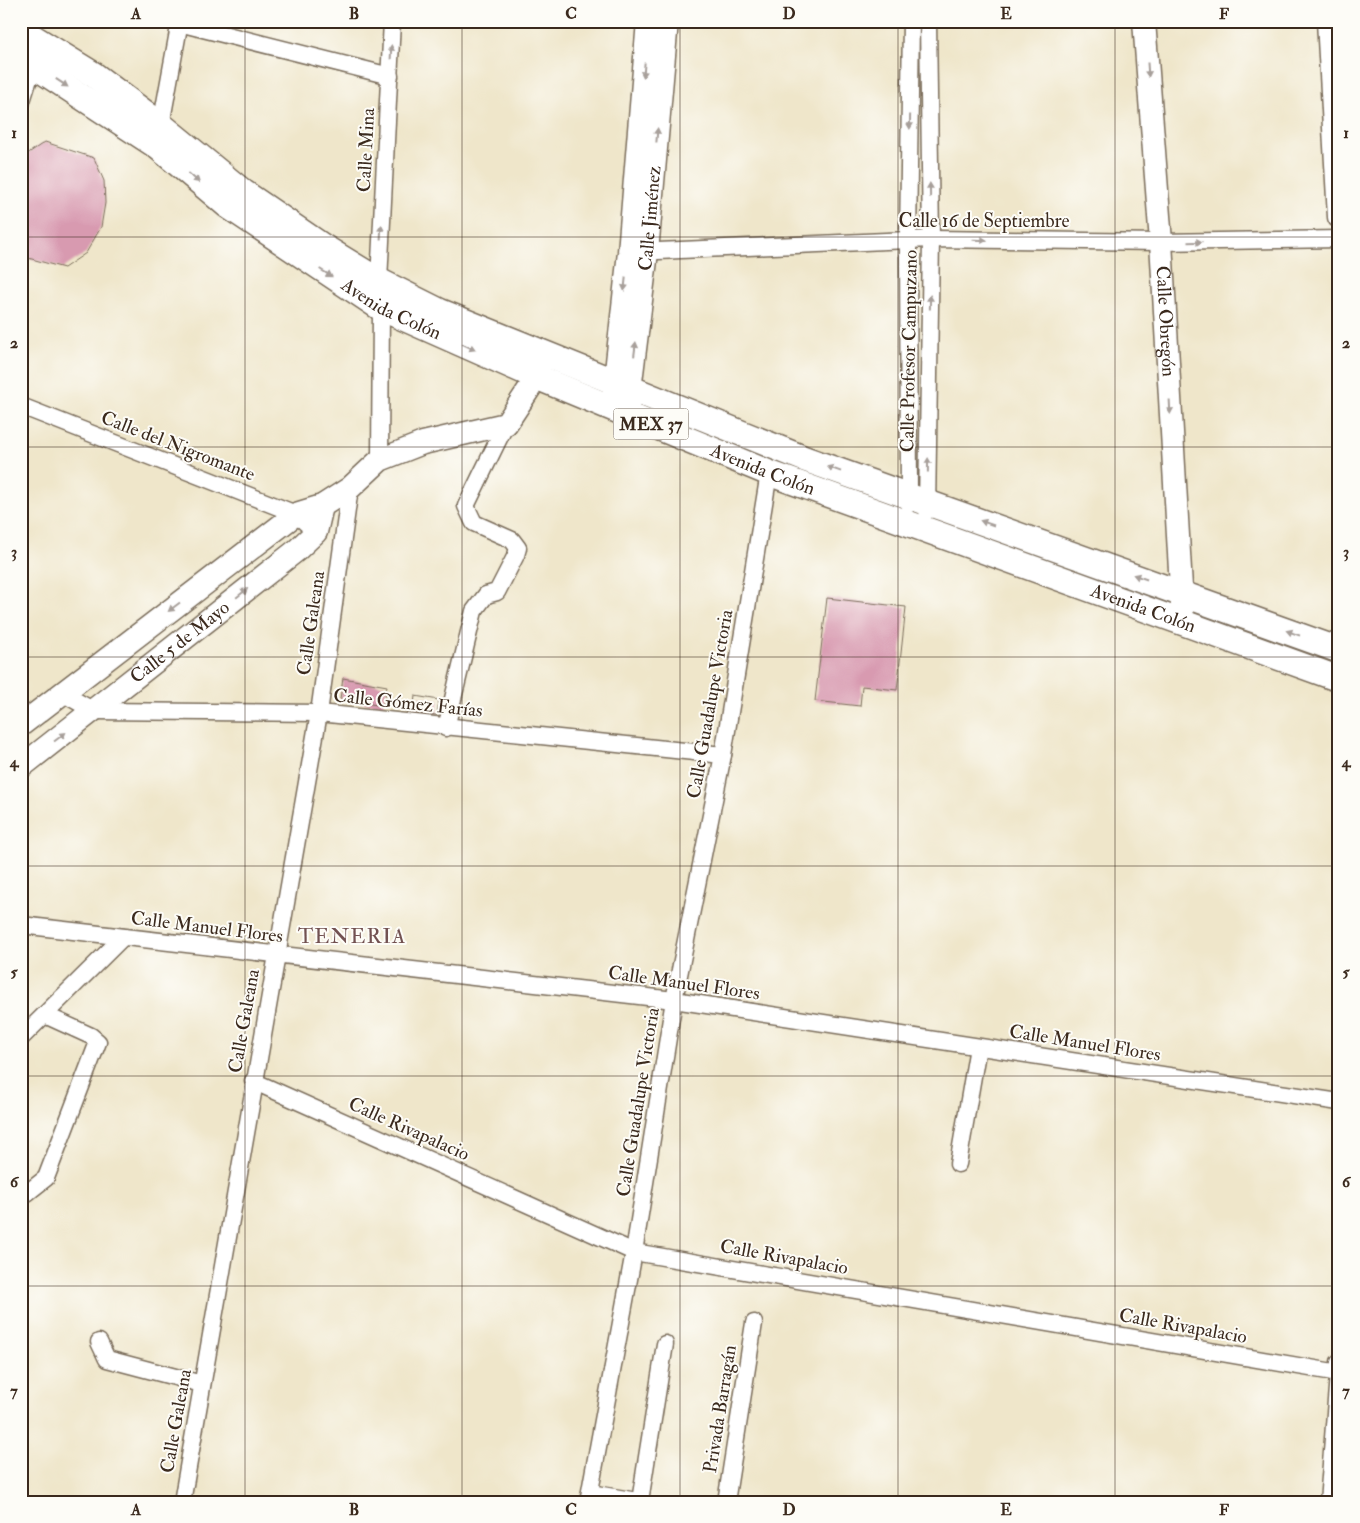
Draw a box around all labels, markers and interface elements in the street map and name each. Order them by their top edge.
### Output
text: A [130,4,142,24]
text: B [349,4,359,24]
text: C [565,4,577,24]
text: D [782,4,796,24]
text: E [1000,4,1012,24]
text: F [1219,4,1229,24]
one-way arrow [387,44,395,60]
one-way arrow [640,62,648,78]
one-way arrow [1144,62,1152,78]
one-way arrow [56,78,69,88]
street label: Calle Mina [352,107,380,193]
one-way arrow [906,115,914,131]
text: 1 [11,123,17,143]
text: 1 [1343,123,1349,143]
one-way arrow [654,127,662,143]
street label: Calle Jiménez [633,165,666,272]
one-way arrow [187,172,200,183]
one-way arrow [926,182,934,198]
street label: Calle 16 de Septiembre [899,209,1069,234]
one-way arrow [378,224,386,240]
one-way arrow [972,236,988,244]
one-way arrow [1187,238,1203,246]
street label: Calle Profesor Campuzano [895,249,924,453]
street label: Calle Obregón [1150,265,1181,378]
one-way arrow [319,268,332,277]
street label: Avenida Colón [336,272,445,345]
one-way arrow [621,276,629,292]
one-way arrow [926,294,934,310]
text: 2 [10,333,18,353]
text: 2 [1342,333,1350,353]
one-way arrow [631,340,639,356]
one-way arrow [462,344,477,352]
one-way arrow [1167,399,1175,415]
street label: Calle del Nigromante [98,406,259,486]
road number: MEX 37 [614,408,688,439]
street label: Avenida Colón [706,438,819,501]
one-way arrow [924,456,932,472]
one-way arrow [826,465,841,473]
one-way arrow [979,519,994,527]
text: 3 [11,542,17,562]
text: 3 [1343,542,1349,562]
street label: Calle Galeana [292,569,330,677]
one-way arrow [1133,573,1148,580]
street label: Avenida Colón [1086,578,1199,638]
one-way arrow [236,588,249,599]
street label: Calle 5 de Mayo [125,596,234,689]
one-way arrow [167,602,181,612]
street label: Calle Guadalupe Victoria [682,607,739,800]
one-way arrow [1285,629,1300,637]
street label: Calle Gómez Farías [332,683,484,723]
one-way arrow [53,732,66,743]
text: 4 [9,752,20,772]
text: 4 [1341,752,1352,772]
street label: Calle Manuel Flores [130,906,284,948]
district label: TENERIA [298,923,406,950]
street label: Calle Manuel Flores [607,960,761,1006]
text: 5 [10,962,18,982]
text: 5 [1342,962,1350,982]
street label: Calle Galeana [223,967,265,1075]
street label: Calle Guadalupe Victoria [611,1005,666,1199]
street label: Calle Manuel Flores [1008,1019,1162,1067]
street label: Calle Rivapalacio [345,1092,473,1167]
text: 6 [10,1172,20,1192]
text: 6 [1342,1172,1352,1192]
street label: Calle Rivapalacio [718,1234,850,1281]
street label: Calle Rivapalacio [1117,1303,1249,1350]
street label: Privada Barragán [698,1343,742,1475]
street label: Calle Galeana [155,1367,197,1475]
text: 7 [10,1381,18,1401]
text: 7 [1342,1381,1350,1401]
text: A [130,1500,142,1520]
text: B [349,1500,359,1520]
text: C [565,1500,577,1520]
text: D [782,1500,796,1520]
text: E [1000,1500,1012,1520]
text: F [1219,1500,1229,1520]

